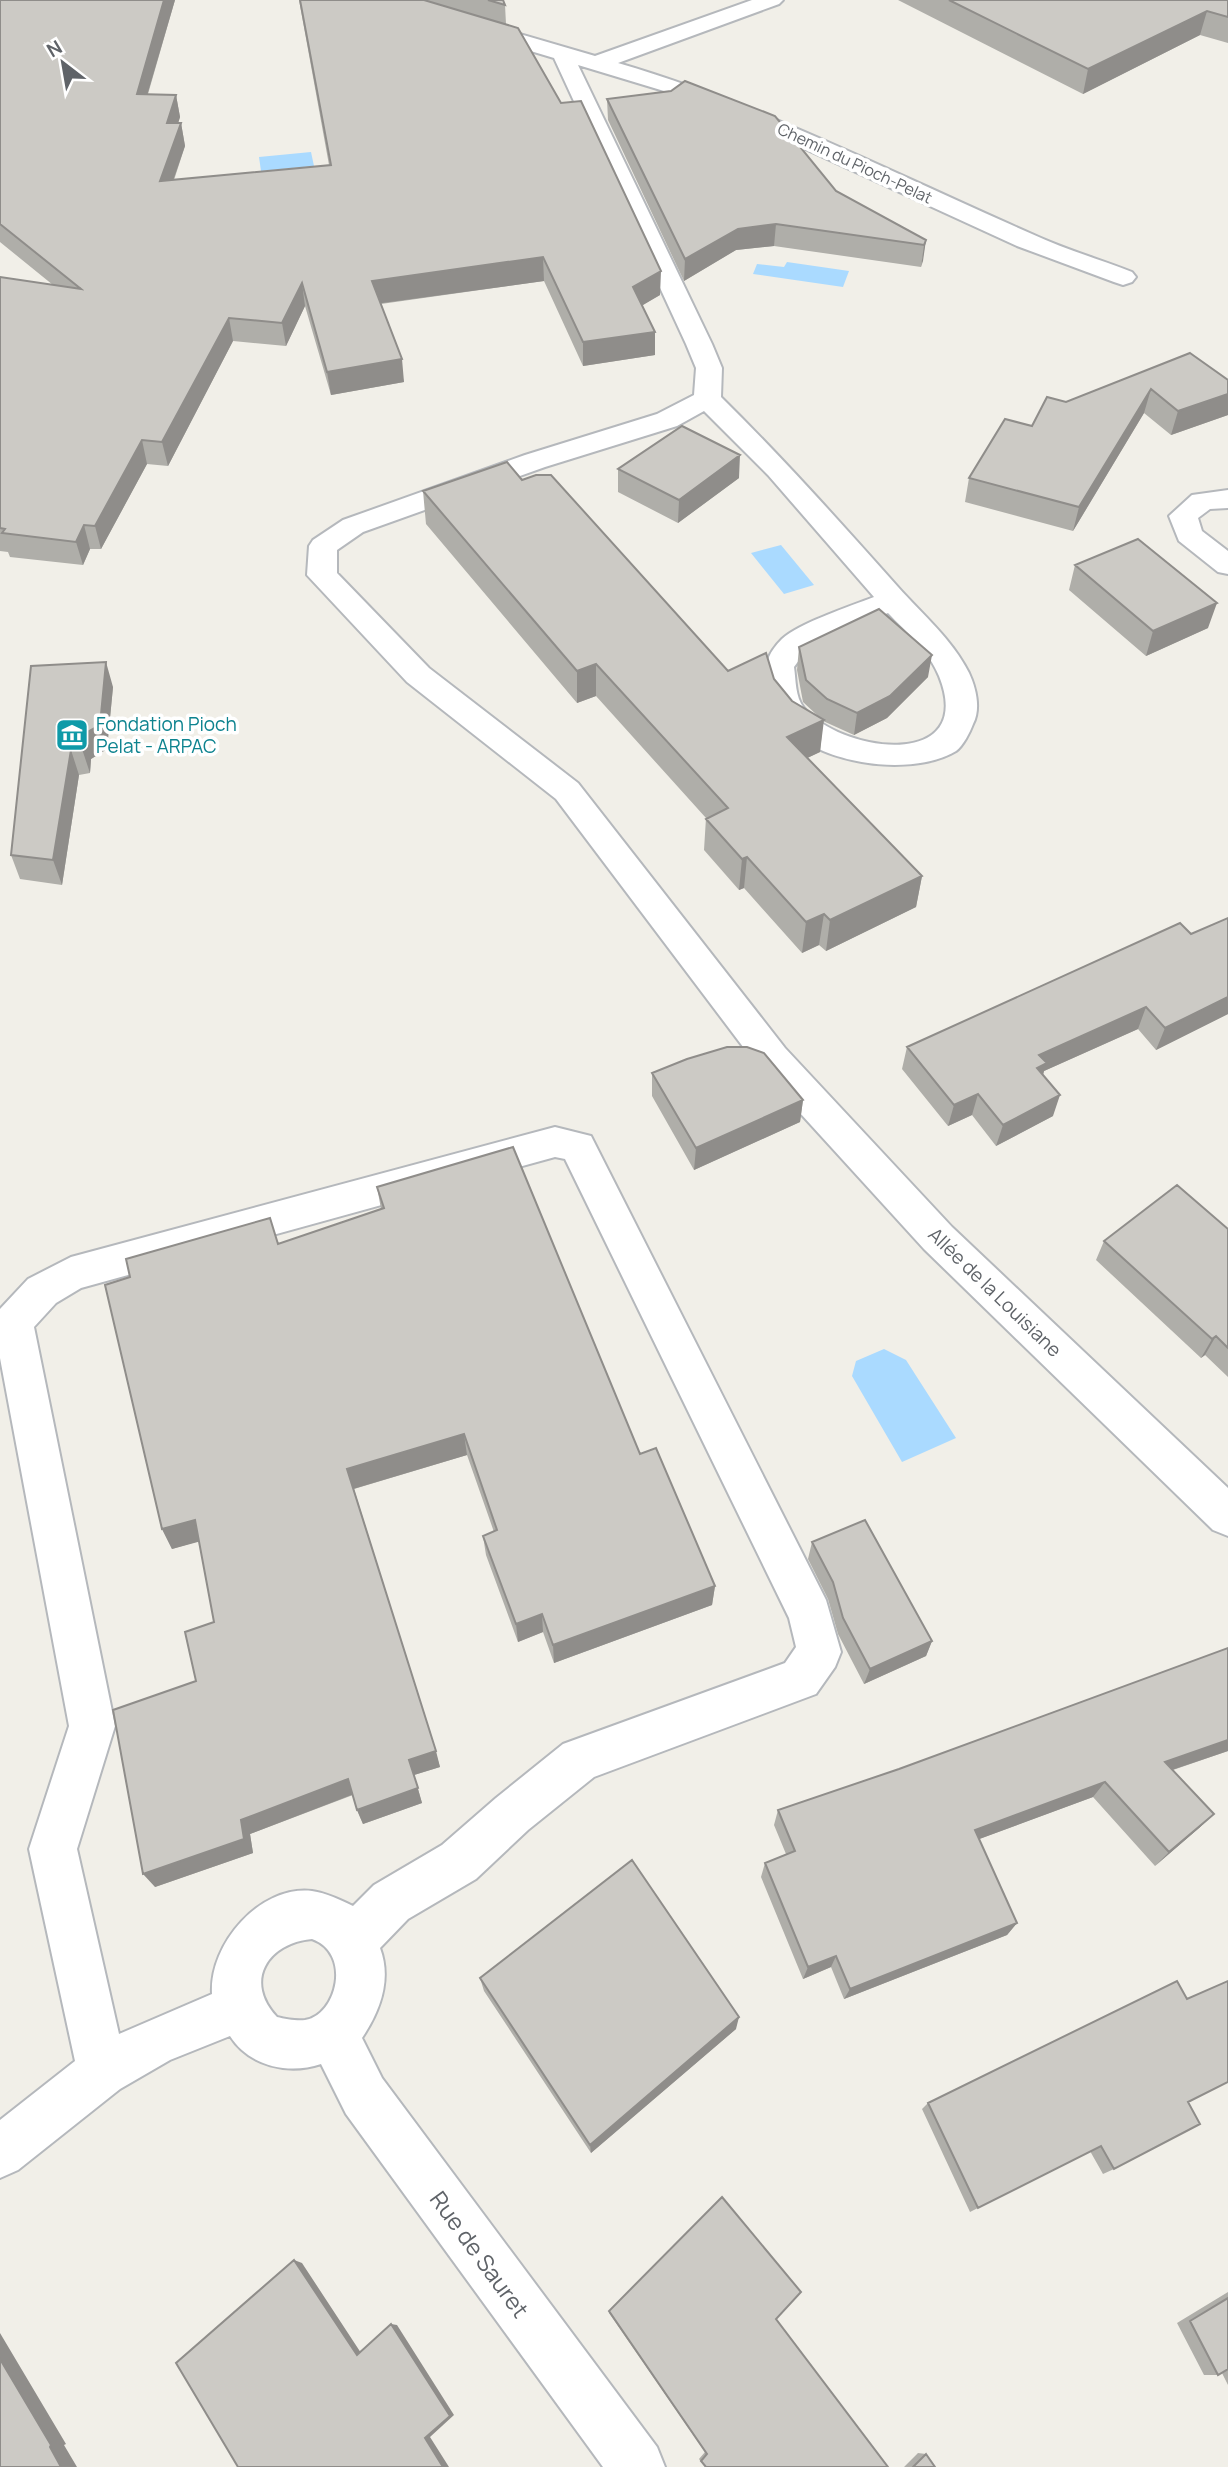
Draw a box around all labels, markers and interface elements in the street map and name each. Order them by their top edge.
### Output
north arrow [28,28,98,98]
text: N [42,34,67,63]
street label: Chemin du Pioch-Pelat [774,117,936,209]
place label: Fondation Pioch Pelat - ARPAC [96,711,237,759]
museum icon: Fondation Pioch Pelat - ARPAC [53,716,91,754]
street label: Allée de la Louisiane [923,1222,1067,1362]
street label: Rue de Sauret [423,2184,537,2324]

